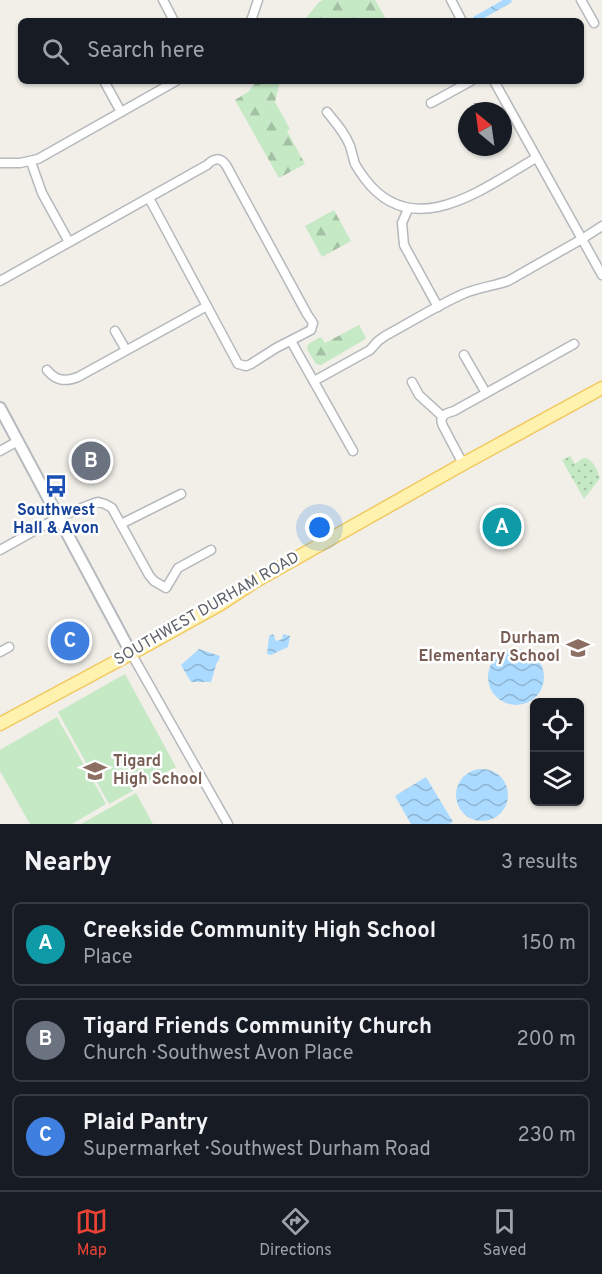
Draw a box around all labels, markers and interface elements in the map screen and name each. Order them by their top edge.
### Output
search box [18,18,584,84]
icon: search [39,35,72,68]
text: Search here [87,38,205,65]
north arrow [458,102,512,156]
pin: B [72,438,110,484]
bus stop icon: Southwest Hall & Avon [43,473,69,499]
place label: Southwest Hall & Avon [13,501,99,539]
pin: A [482,504,522,550]
your location [305,513,334,542]
street label: SOUTHWEST DURHAM ROAD [111,548,303,670]
pin: C [50,618,90,664]
place label: Durham Elementary School [418,629,560,667]
school or university icon: Durham Elementary School [565,635,591,661]
map controls [530,698,584,806]
button: locate [530,698,584,752]
place label: Tigard High School [113,752,202,790]
button: layers [530,752,584,806]
school or university icon: Tigard High School [82,758,108,784]
text: Nearby [24,847,112,880]
text: 3 results [501,850,578,876]
text: Creekside Community High School [83,918,436,945]
text: A [38,931,53,957]
text: 150 m [522,931,576,957]
text: Place [83,945,133,971]
text: Tigard Friends Community Church [83,1014,432,1041]
text: B [39,1027,52,1053]
text: 200 m [517,1027,576,1053]
text: Church · Southwest Avon Place [83,1041,353,1067]
text: Plaid Pantry [83,1110,208,1137]
text: C [39,1123,52,1149]
text: 230 m [517,1123,576,1149]
text: Supermarket · Southwest Durham Road [83,1137,431,1163]
tab: Map [75,1205,108,1261]
tab: Directions [259,1205,332,1261]
tab: Saved [483,1205,527,1261]

